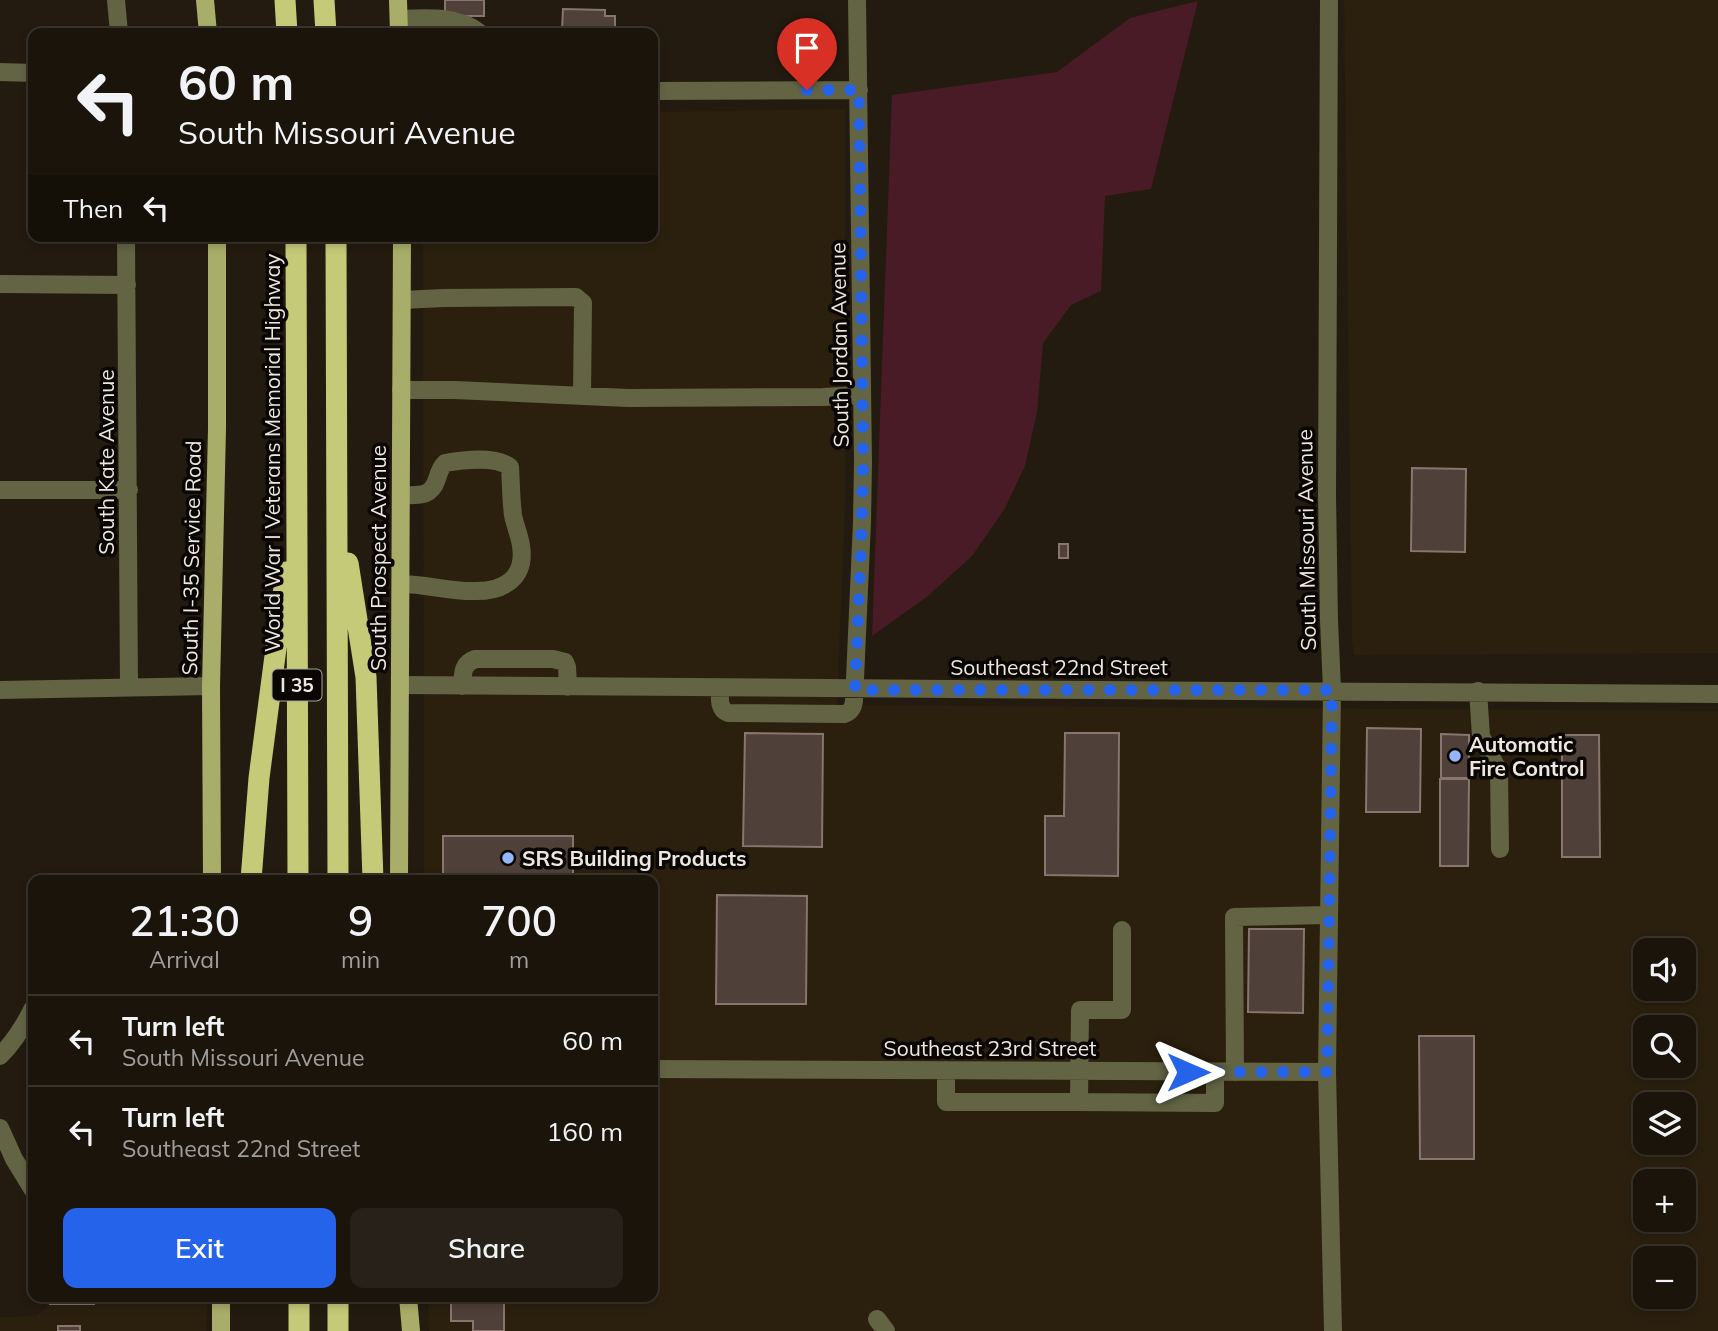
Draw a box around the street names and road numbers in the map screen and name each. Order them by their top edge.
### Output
street label: South Jordan Avenue [824,242,854,448]
street label: World War I Veterans Memorial Highway [259,254,285,652]
street label: South Kate Avenue [93,369,119,555]
street label: South Missouri Avenue [1291,429,1321,651]
street label: South I-35 Service Road [176,440,206,676]
street label: South Prospect Avenue [365,445,391,671]
street label: Southeast 22nd Street [950,654,1168,680]
road number: I 35 [272,670,322,700]
street label: Southeast 23rd Street [884,1035,1096,1061]

